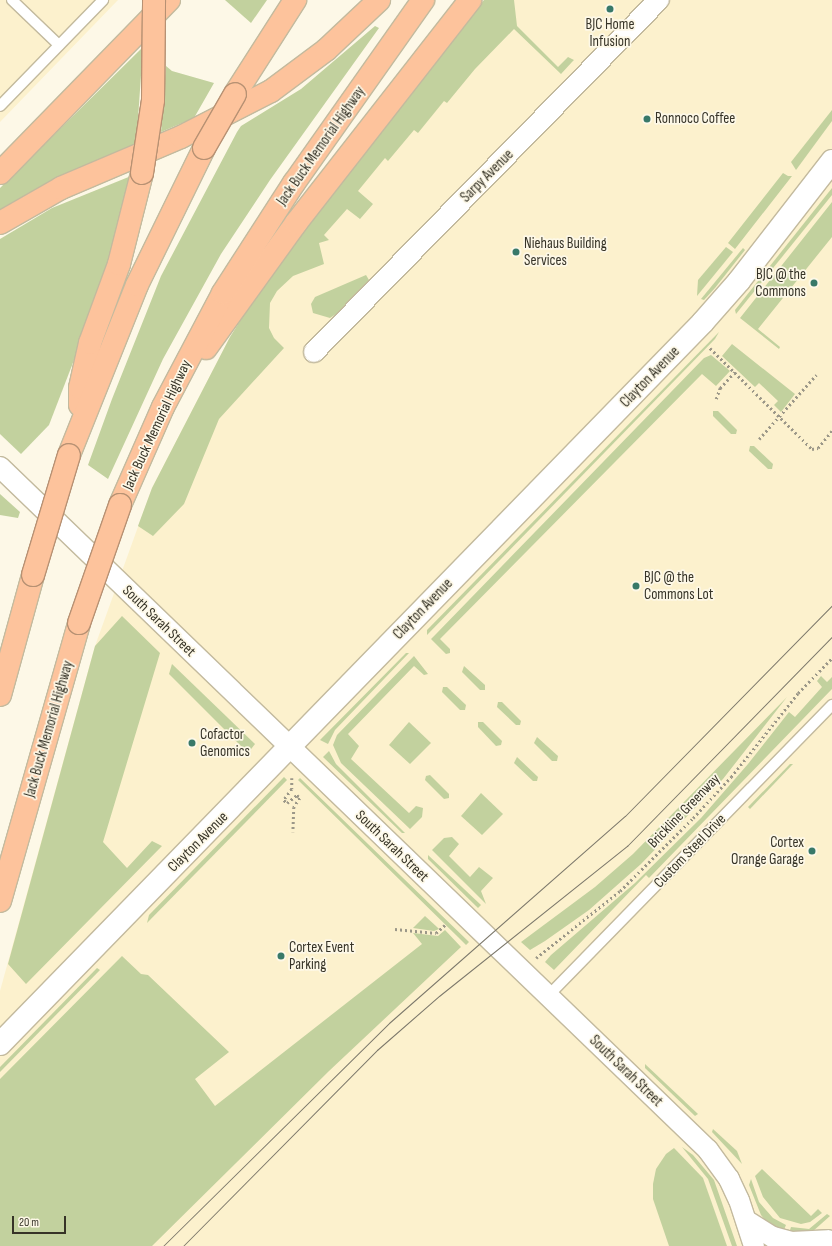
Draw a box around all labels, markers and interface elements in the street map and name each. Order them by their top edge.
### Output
marker: BJC Home Infusion [605,4,615,14]
place label: BJC Home Infusion [586,15,634,50]
street label: Jack Buck Memorial Highway [273,83,369,209]
place label: Ronnoco Coffee [655,110,735,128]
marker: Ronnoco Coffee [642,114,652,124]
street label: Sarpy Avenue [457,146,517,206]
place label: Niehaus Building Services [524,234,607,269]
marker: Niehaus Building Services [511,247,521,257]
place label: BJC @ the Commons [755,265,806,300]
marker: BJC @ the Commons [809,278,819,288]
street label: Clayton Avenue [617,343,683,411]
street label: Jack Buck Memorial Highway [119,357,195,493]
place label: BJC @ the Commons Lot [644,568,713,603]
street label: Clayton Avenue [390,575,456,643]
marker: BJC @ the Commons Lot [631,581,641,591]
street label: South Sarah Street [119,582,199,660]
street label: Jack Buck Memorial Highway [21,659,77,799]
place label: Cofactor Genomics [200,725,250,760]
marker: Cofactor Genomics [187,738,197,748]
street label: Brickline Greenway [644,770,724,852]
street label: South Sarah Street [352,807,432,885]
street label: Clayton Avenue [164,808,232,876]
street label: Custom Steel Drive [650,810,730,892]
place label: Cortex Orange Garage [731,833,804,868]
marker: Cortex Orange Garage [807,846,817,856]
place label: Cortex Event Parking [289,938,354,973]
marker: Cortex Event Parking [276,951,286,961]
street label: South Sarah Street [586,1032,666,1110]
scale bar [14,1208,68,1234]
text: 20 m [19,1215,39,1230]

